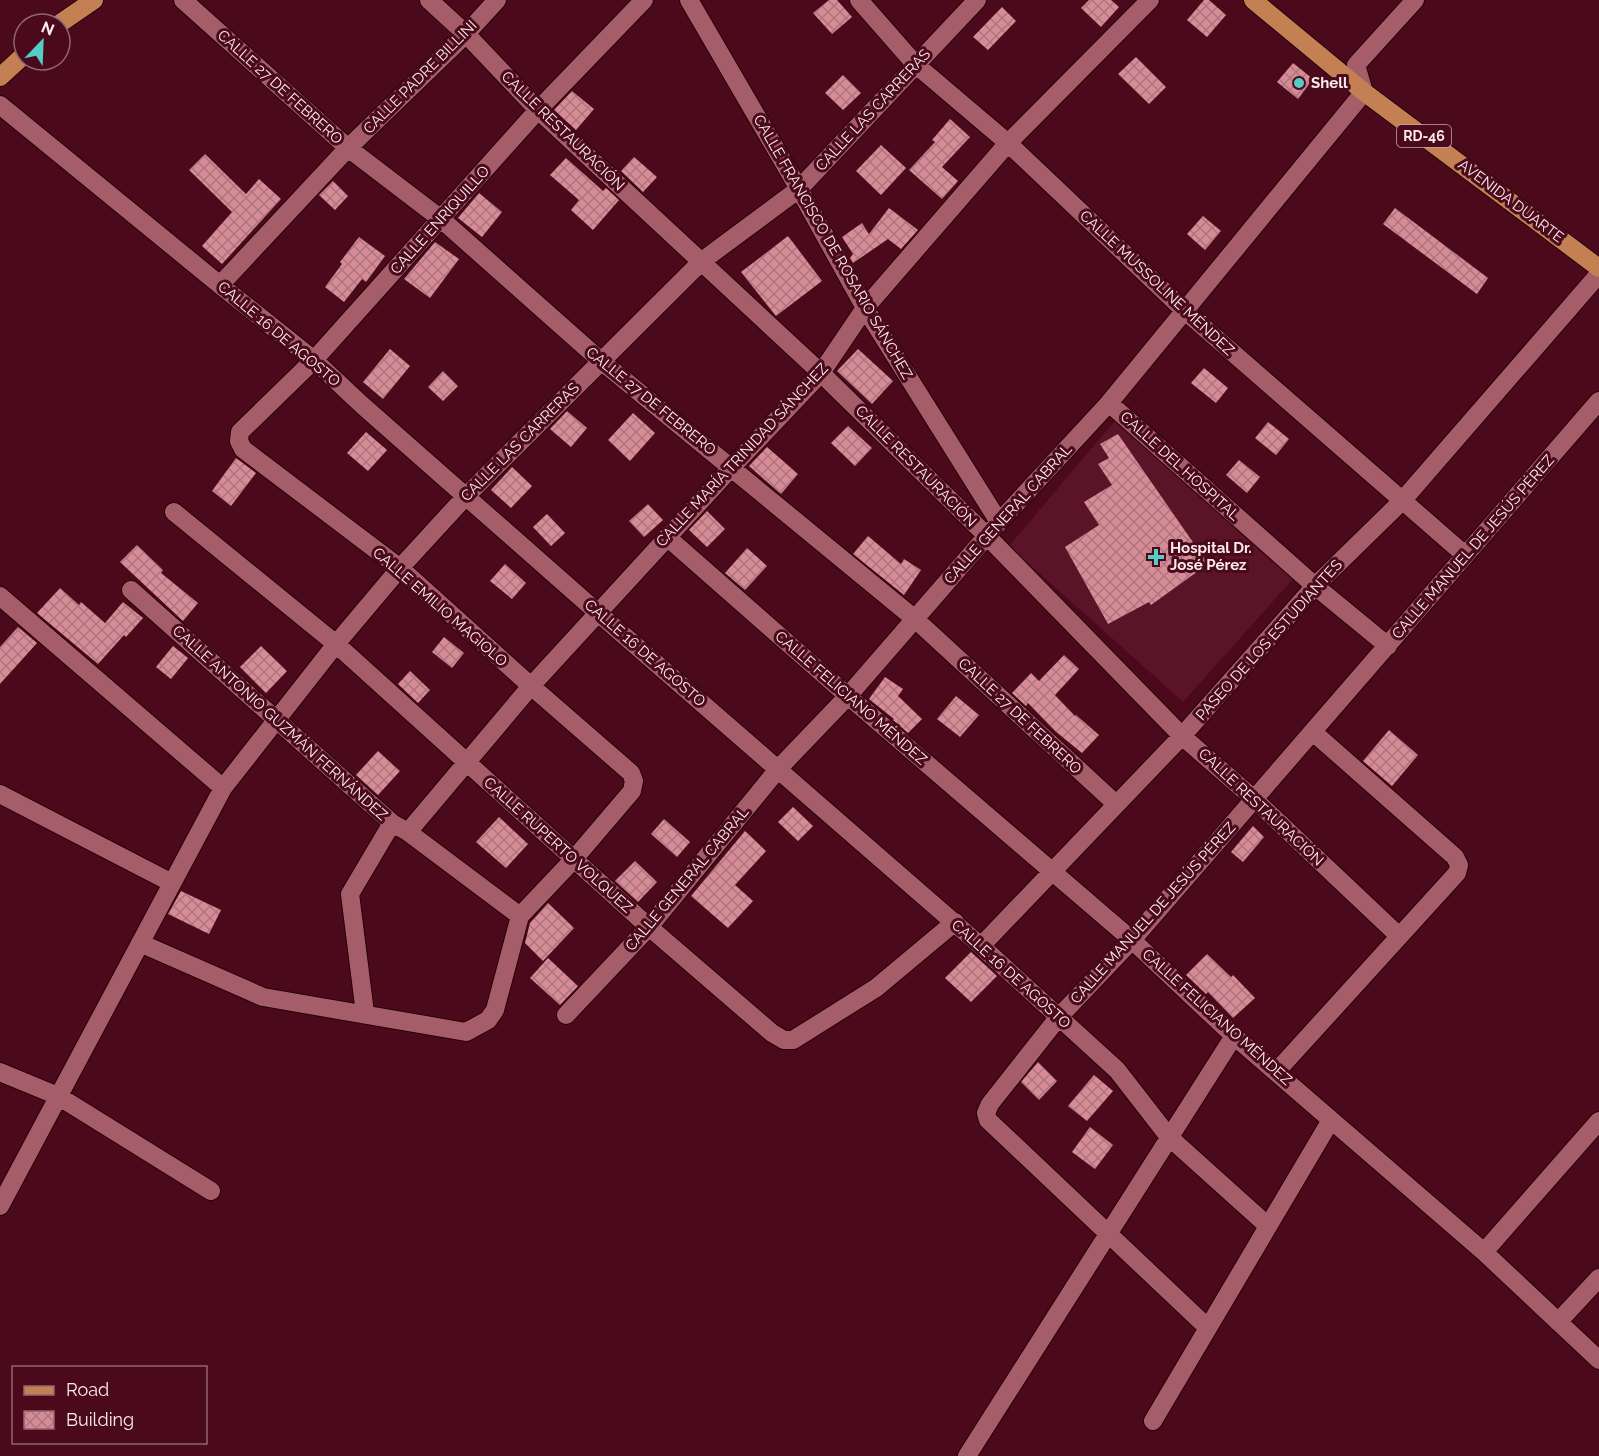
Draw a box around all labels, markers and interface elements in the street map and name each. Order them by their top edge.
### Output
north arrow [12,12,72,72]
street label: CALLE PADRE BILLINI [359,16,481,138]
text: N [38,18,57,40]
street label: CALLE 27 DE FEBRERO [214,26,346,148]
street label: CALLE LAS CARRERAS [812,45,934,175]
street label: CALLE RESTAURACIÓN [498,67,628,195]
place label: Shell [1311,74,1348,92]
marker: Shell [1292,76,1306,90]
street label: CALLE FRANCISCO DE ROSARIO SÁNCHEZ [750,112,916,382]
road number: RD-46 [1397,125,1451,147]
street label: AVENIDA DUARTE [1455,155,1567,247]
street label: CALLE ENRIQUILLO [387,162,493,278]
street label: CALLE MUSSOLINE MÉNDEZ [1076,207,1238,359]
street label: CALLE 16 DE AGOSTO [214,278,344,390]
street label: CALLE 27 DE FEBRERO [582,343,720,459]
street label: CALLE MARÍA TRINIDAD SÁNCHEZ [652,360,832,550]
street label: CALLE LAS CARRERAS [457,379,583,505]
street label: CALLE RESTAURACIÓN [852,402,980,530]
street label: CALLE DEL HOSPITAL [1117,408,1244,524]
street label: CALLE GENERAL CABRAL [940,440,1076,588]
street label: CALLE MANUEL DE JESÚS PÉREZ [1388,451,1558,643]
place label: Hospital Dr. José Pérez [1170,539,1252,574]
street label: CALLE EMILIO MAGIOLO [369,544,511,670]
marker: Hospital Dr. José Pérez [1147,548,1165,566]
street label: PASEO DE LOS ESTUDIANTES [1192,556,1346,724]
street label: CALLE 16 DE AGOSTO [581,596,709,710]
street label: CALLE ANTONIO GUZMÁN FERNÁNDEZ [169,622,391,824]
street label: CALLE FELICIANO MÉNDEZ [771,627,931,769]
street label: CALLE 27 DE FEBRERO [955,654,1085,778]
street label: CALLE RESTAURACIÓN [1195,744,1327,870]
street label: CALLE RUPERTO VOLQUEZ [480,773,636,917]
street label: CALLE GENERAL CABRAL [622,803,753,955]
street label: CALLE MANUEL DE JESÚS PÉREZ [1067,819,1239,1007]
street label: CALLE 16 DE AGOSTO [948,916,1074,1032]
street label: CALLE FELICIANO MÉNDEZ [1138,945,1296,1089]
legend [12,1366,207,1444]
text: Road [66,1379,109,1400]
text: Building [66,1409,134,1430]

